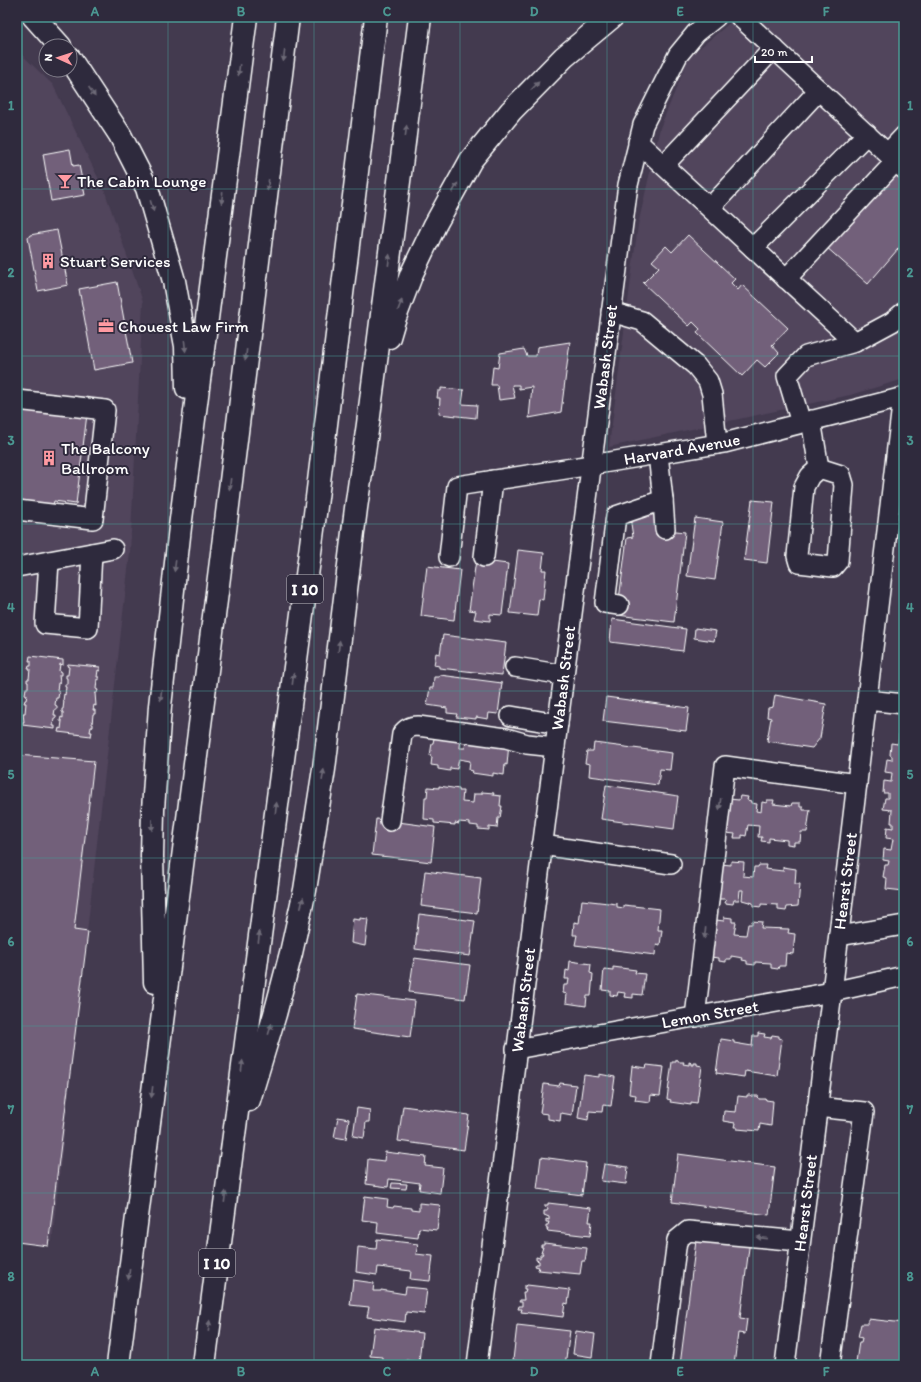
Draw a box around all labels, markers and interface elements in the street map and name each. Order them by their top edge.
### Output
text: A [90,4,100,19]
text: B [237,4,246,19]
text: C [383,4,392,19]
text: D [530,4,539,19]
text: E [676,4,684,19]
text: F [823,4,830,19]
north arrow [38,38,78,78]
scale bar [755,38,812,64]
text: 20 m [761,45,788,59]
one-way arrow [281,50,287,62]
text: N [42,53,55,62]
one-way arrow [236,63,242,76]
one-way arrow [530,81,540,91]
one-way arrow [88,86,95,97]
text: 1 [8,98,14,113]
text: 1 [907,98,913,113]
one-way arrow [403,125,409,137]
place label: The Cabin Lounge [77,171,207,191]
bar icon: The Cabin Lounge [56,172,74,190]
one-way arrow [265,179,271,191]
one-way arrow [452,182,459,194]
one-way arrow [219,192,226,205]
one-way arrow [149,200,155,212]
place label: Stuart Services [60,251,171,271]
building icon: Stuart Services [39,252,57,270]
one-way arrow [386,254,392,266]
text: 2 [8,265,15,280]
text: 2 [907,265,914,280]
one-way arrow [397,299,403,311]
street label: Wabash Street [589,303,621,411]
place label: Chouest Law Firm [118,316,249,336]
office icon: Chouest Law Firm [97,317,115,335]
one-way arrow [182,340,188,352]
one-way arrow [243,349,250,361]
street label: Harvard Avenue [622,429,742,469]
text: 3 [7,433,15,448]
text: 3 [906,433,914,448]
place label: The Balcony Ballroom [61,438,150,478]
building icon: The Balcony Ballroom [40,449,58,467]
one-way arrow [227,478,234,490]
one-way arrow [172,560,178,572]
road number: I 10 [287,575,323,603]
text: 4 [7,600,15,615]
text: 4 [906,600,914,615]
street label: Wabash Street [547,624,579,732]
one-way arrow [336,640,342,652]
one-way arrow [290,673,296,685]
one-way arrow [158,689,164,701]
text: 5 [8,767,15,782]
text: 5 [907,767,914,782]
one-way arrow [320,769,326,781]
one-way arrow [717,798,724,810]
one-way arrow [273,802,279,814]
one-way arrow [149,819,156,831]
street label: Hearst Street [829,831,861,931]
one-way arrow [300,897,306,909]
one-way arrow [702,927,708,939]
one-way arrow [256,931,262,943]
text: 6 [8,934,15,949]
text: 6 [907,934,914,949]
street label: Wabash Street [507,946,539,1054]
street label: Lemon Street [660,996,761,1032]
one-way arrow [267,1023,273,1035]
one-way arrow [239,1060,246,1072]
one-way arrow [149,1086,155,1098]
text: 7 [7,1102,15,1117]
text: 7 [906,1102,914,1117]
street label: Hearst Street [789,1153,821,1253]
one-way arrow [222,1191,229,1203]
one-way arrow [756,1234,768,1241]
road number: I 10 [199,1249,235,1277]
one-way arrow [126,1268,132,1280]
text: 8 [7,1269,15,1284]
text: 8 [906,1269,914,1284]
one-way arrow [206,1320,212,1332]
text: A [90,1364,100,1379]
text: B [237,1364,246,1379]
text: C [383,1364,392,1379]
text: D [530,1364,539,1379]
text: E [676,1364,684,1379]
text: F [823,1364,830,1379]

